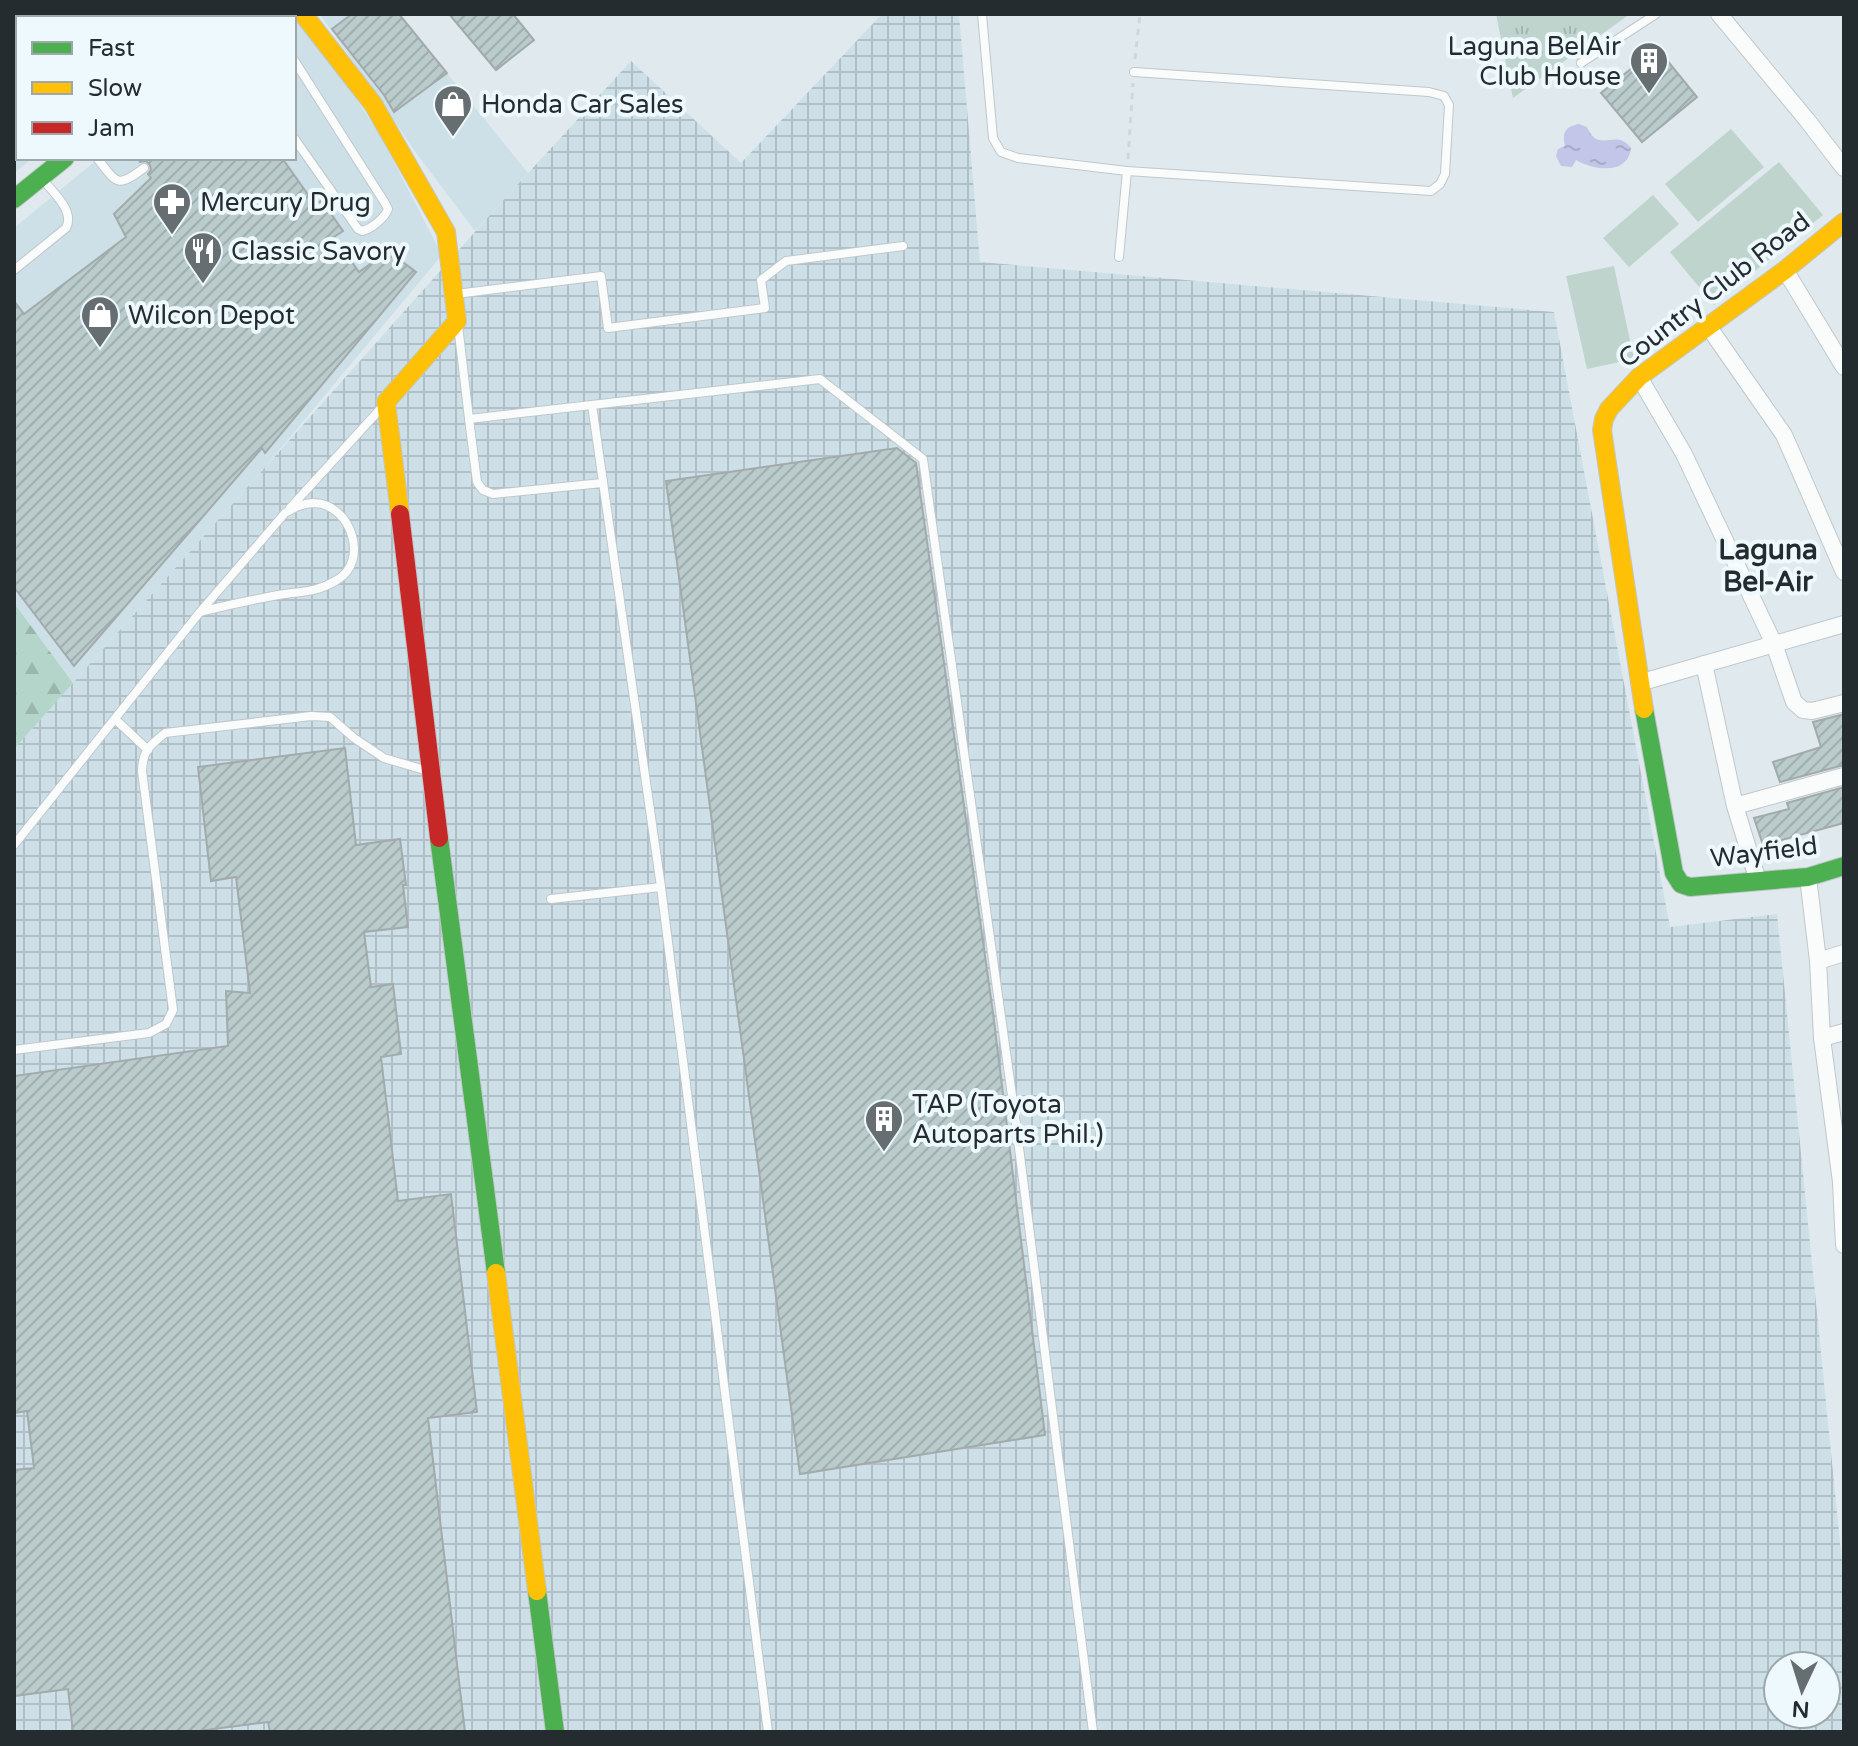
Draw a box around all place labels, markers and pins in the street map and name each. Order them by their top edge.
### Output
place label: Laguna BelAir Club House [1447,31,1621,92]
building icon: Laguna BelAir Club House [1628,40,1670,95]
shop icon: Honda Car Sales [432,83,474,138]
place label: Honda Car Sales [481,89,683,120]
pharmacy icon: Mercury Drug [151,181,193,236]
place label: Mercury Drug [200,187,371,218]
restaurant icon: Classic Savory [182,230,224,285]
place label: Classic Savory [231,236,406,267]
shop icon: Wilcon Depot [79,294,121,349]
place label: Wilcon Depot [128,300,295,331]
place label: TAP (Toyota Autoparts Phil.) [912,1089,1104,1150]
building icon: TAP (Toyota Autoparts Phil.) [863,1098,905,1153]

